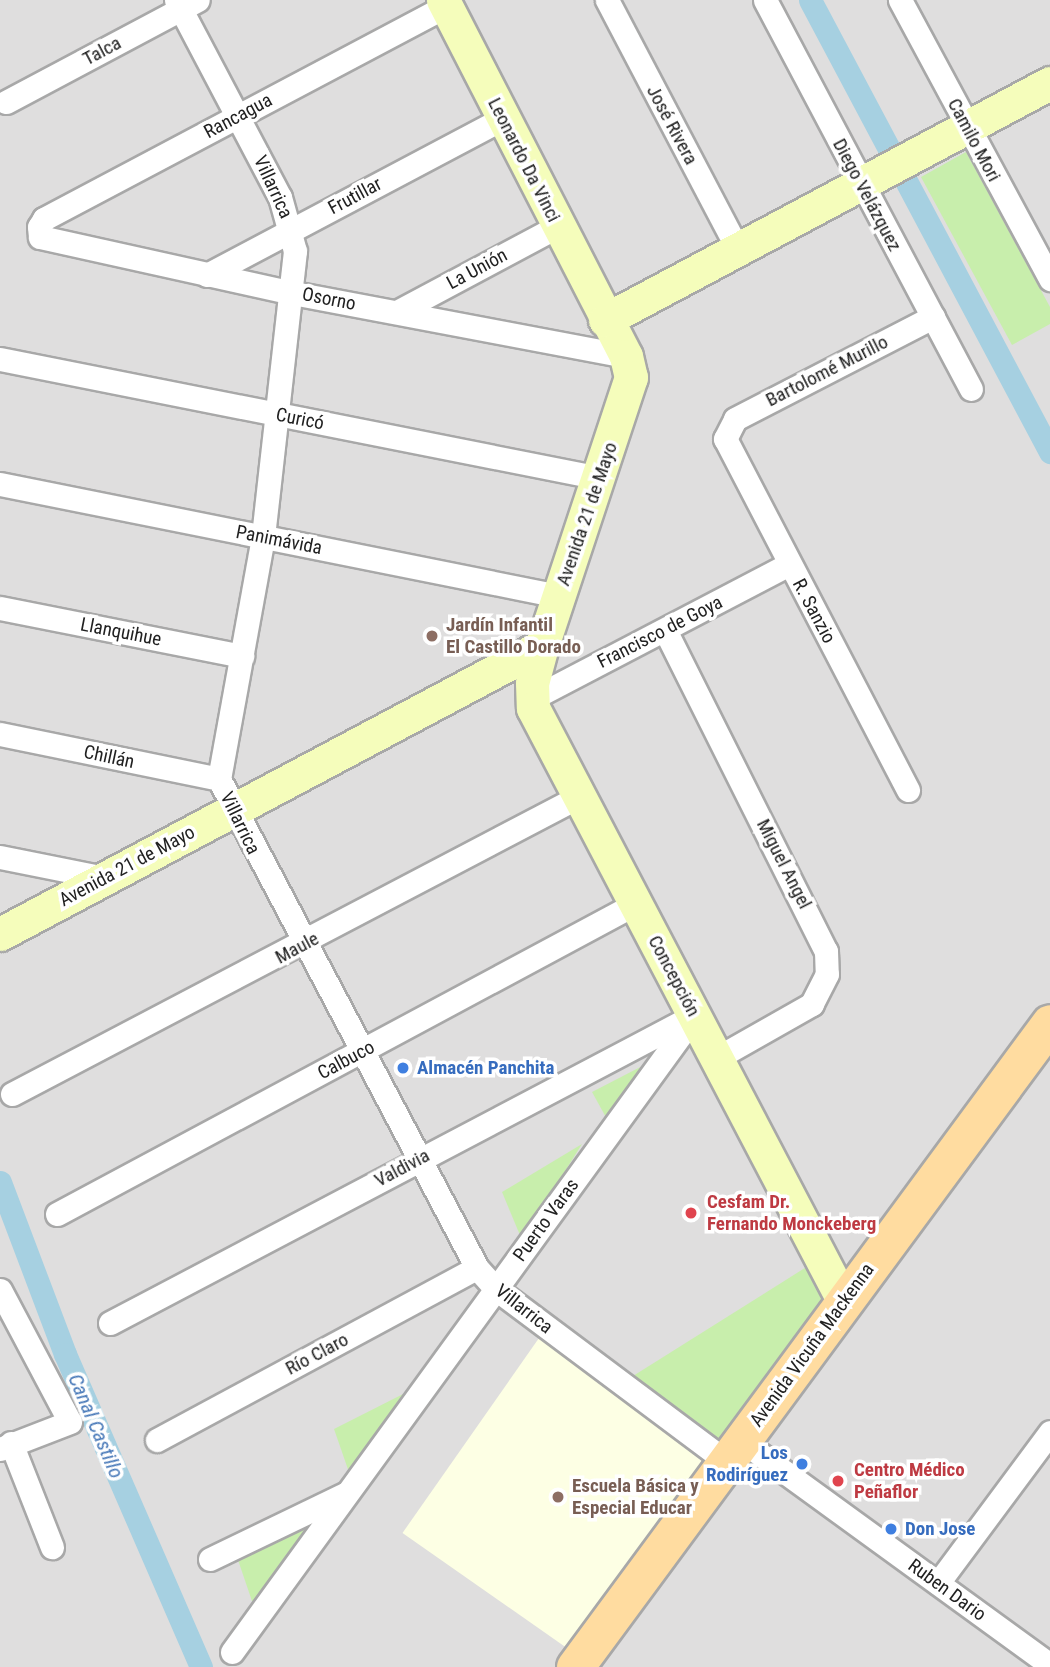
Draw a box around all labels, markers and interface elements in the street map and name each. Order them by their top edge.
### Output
street label: Talca [79,32,125,70]
street label: José Rivera [642,81,702,169]
street label: Rancagua [200,89,276,143]
street label: Leonardo Da Vinci [483,94,565,226]
street label: Camilo Mori [943,95,1005,185]
street label: Diego Velázquez [828,135,906,255]
street label: Villarrica [249,152,297,222]
street label: Frutillar [324,172,386,220]
street label: La Unión [443,244,511,294]
street label: Osorno [300,283,358,315]
street label: Bartolomé Murillo [762,330,892,412]
street label: Curicó [274,403,326,435]
street label: Avenida 21 de Mayo [552,439,622,589]
street label: Panimávida [234,520,324,560]
street label: R. Sanzio [788,575,840,647]
street label: Francisco de Goya [594,591,726,673]
street label: Llanquihue [79,613,163,651]
place label: Jardín Infantil El Castillo Dorado [446,614,581,658]
marker: Jardín Infantil El Castillo Dorado [424,628,440,644]
street label: Chillán [82,741,136,773]
street label: Villarrica [215,788,265,858]
street label: Miguel Angel [752,815,816,913]
street label: Avenida 21 de Mayo [55,821,199,911]
street label: Maule [271,927,323,969]
street label: Concepción [643,932,705,1020]
street label: Calbuco [314,1036,378,1084]
place label: Almacén Panchita [417,1057,554,1079]
marker: Almacén Panchita [395,1060,411,1076]
street label: Valdivia [371,1144,433,1192]
street label: Puerto Varas [508,1174,584,1266]
place label: Cesfam Dr. Fernando Monckeberg [707,1191,876,1235]
marker: Cesfam Dr. Fernando Monckeberg [681,1203,701,1223]
street label: Avenida Vicuña Mackenna [745,1259,879,1431]
street label: Villarrica [491,1280,557,1338]
street label: Río Claro [282,1328,352,1380]
water label: Canal Castillo [63,1370,129,1482]
place label: Los Rodiríguez [706,1442,788,1486]
marker: Los Rodiríguez [794,1456,810,1472]
place label: Centro Médico Peñaflor [854,1459,965,1503]
marker: Centro Médico Peñaflor [828,1471,848,1491]
place label: Escuela Básica y Especial Educar [572,1475,699,1519]
marker: Escuela Básica y Especial Educar [550,1489,566,1505]
place label: Don Jose [905,1518,975,1540]
marker: Don Jose [883,1521,899,1537]
street label: Ruben Dario [904,1554,990,1626]

